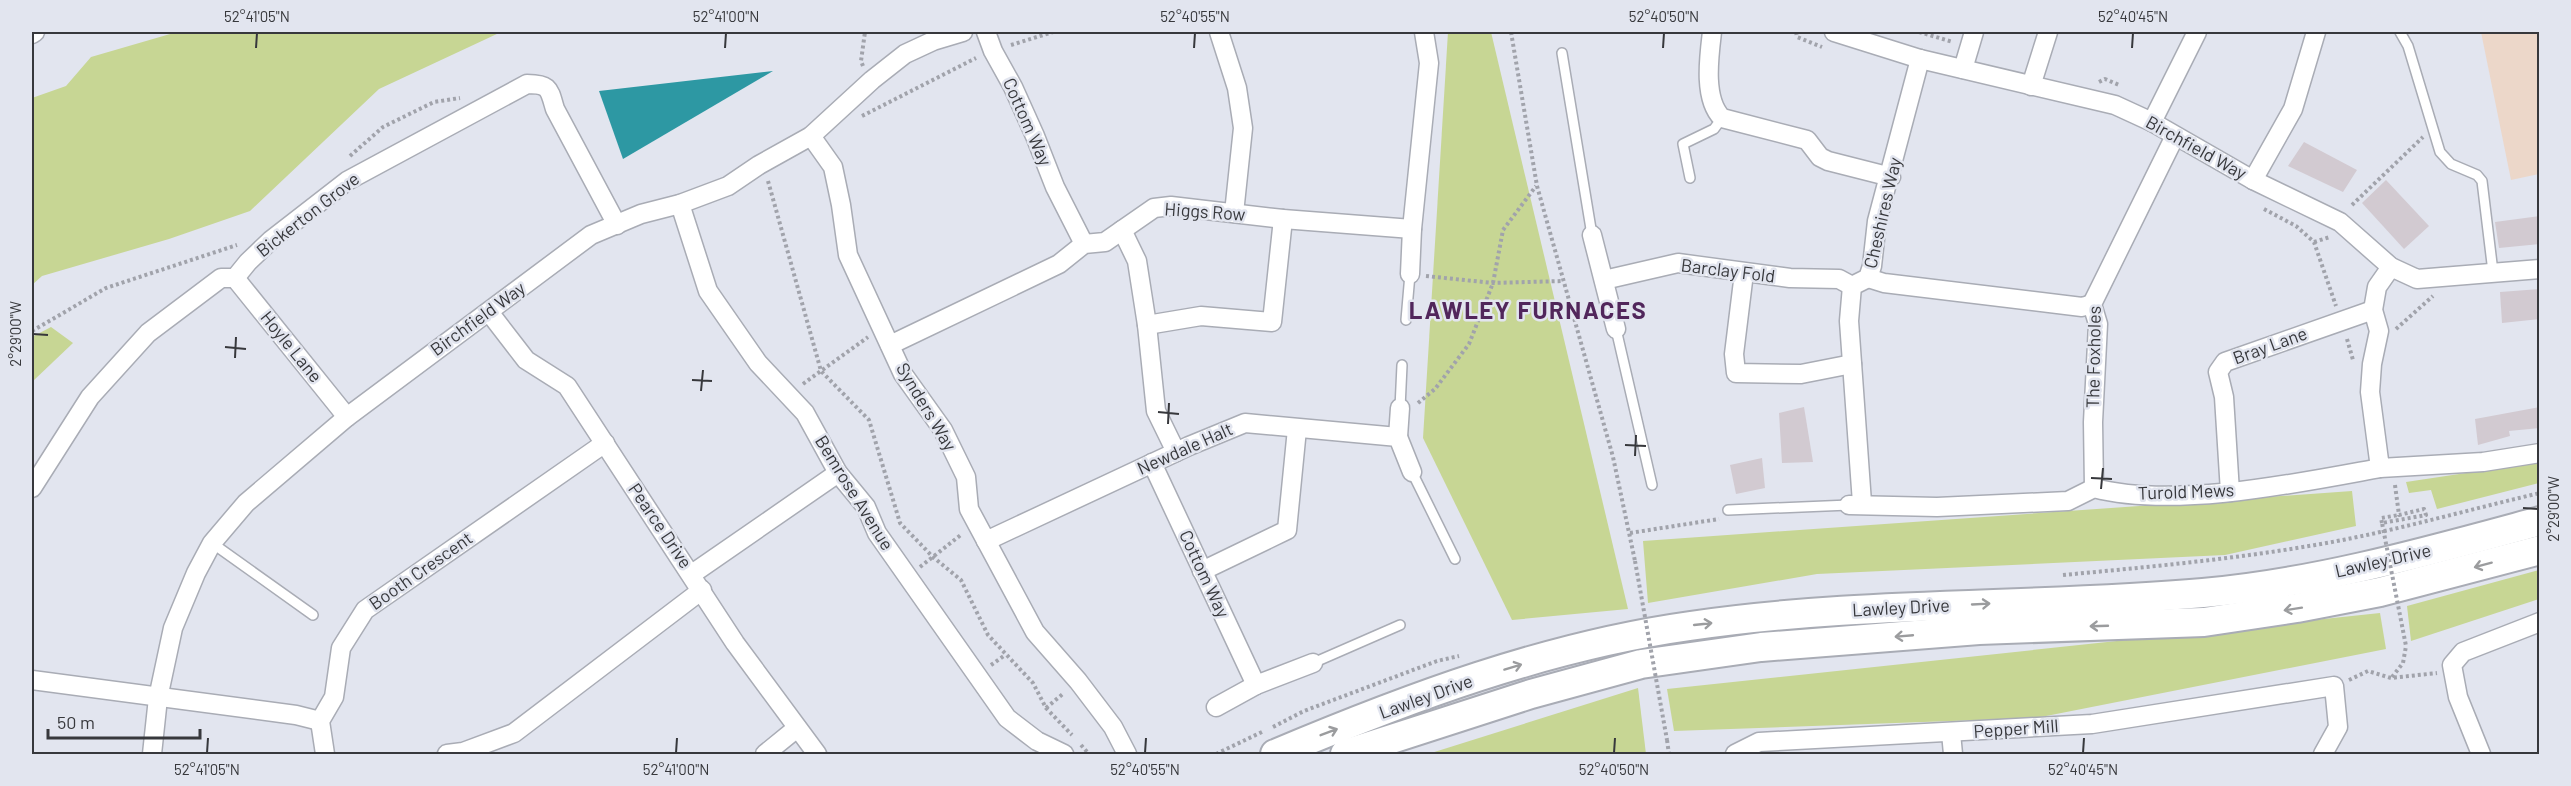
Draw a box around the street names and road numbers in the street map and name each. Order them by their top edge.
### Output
street label: Cottom Way [999,74,1057,169]
street label: Birchfield Way [2142,110,2251,184]
street label: Cheshires Way [1859,155,1905,270]
street label: Bickerton Grove [252,167,363,261]
street label: Higgs Row [1164,197,1246,225]
street label: Barclay Fold [1680,253,1776,287]
street label: Birchfield Way [426,276,529,360]
street label: Hoyle Lane [256,306,327,387]
street label: The Foxholes [2081,306,2105,408]
street label: Bray Lane [2230,321,2310,369]
street label: Synders Way [892,358,962,455]
street label: Newdale Halt [1133,417,1236,479]
street label: Bemrose Avenue [811,431,899,554]
street label: Turold Mews [2137,478,2234,504]
street label: Pearce Drive [624,479,697,572]
street label: Booth Crescent [364,526,476,614]
street label: Cottom Way [1175,526,1235,621]
street label: Lawley Drive [2333,538,2433,582]
street label: Lawley Drive [1852,593,1950,621]
street label: Lawley Drive [1376,669,1475,723]
street label: Pepper Mill [1973,714,2059,742]

